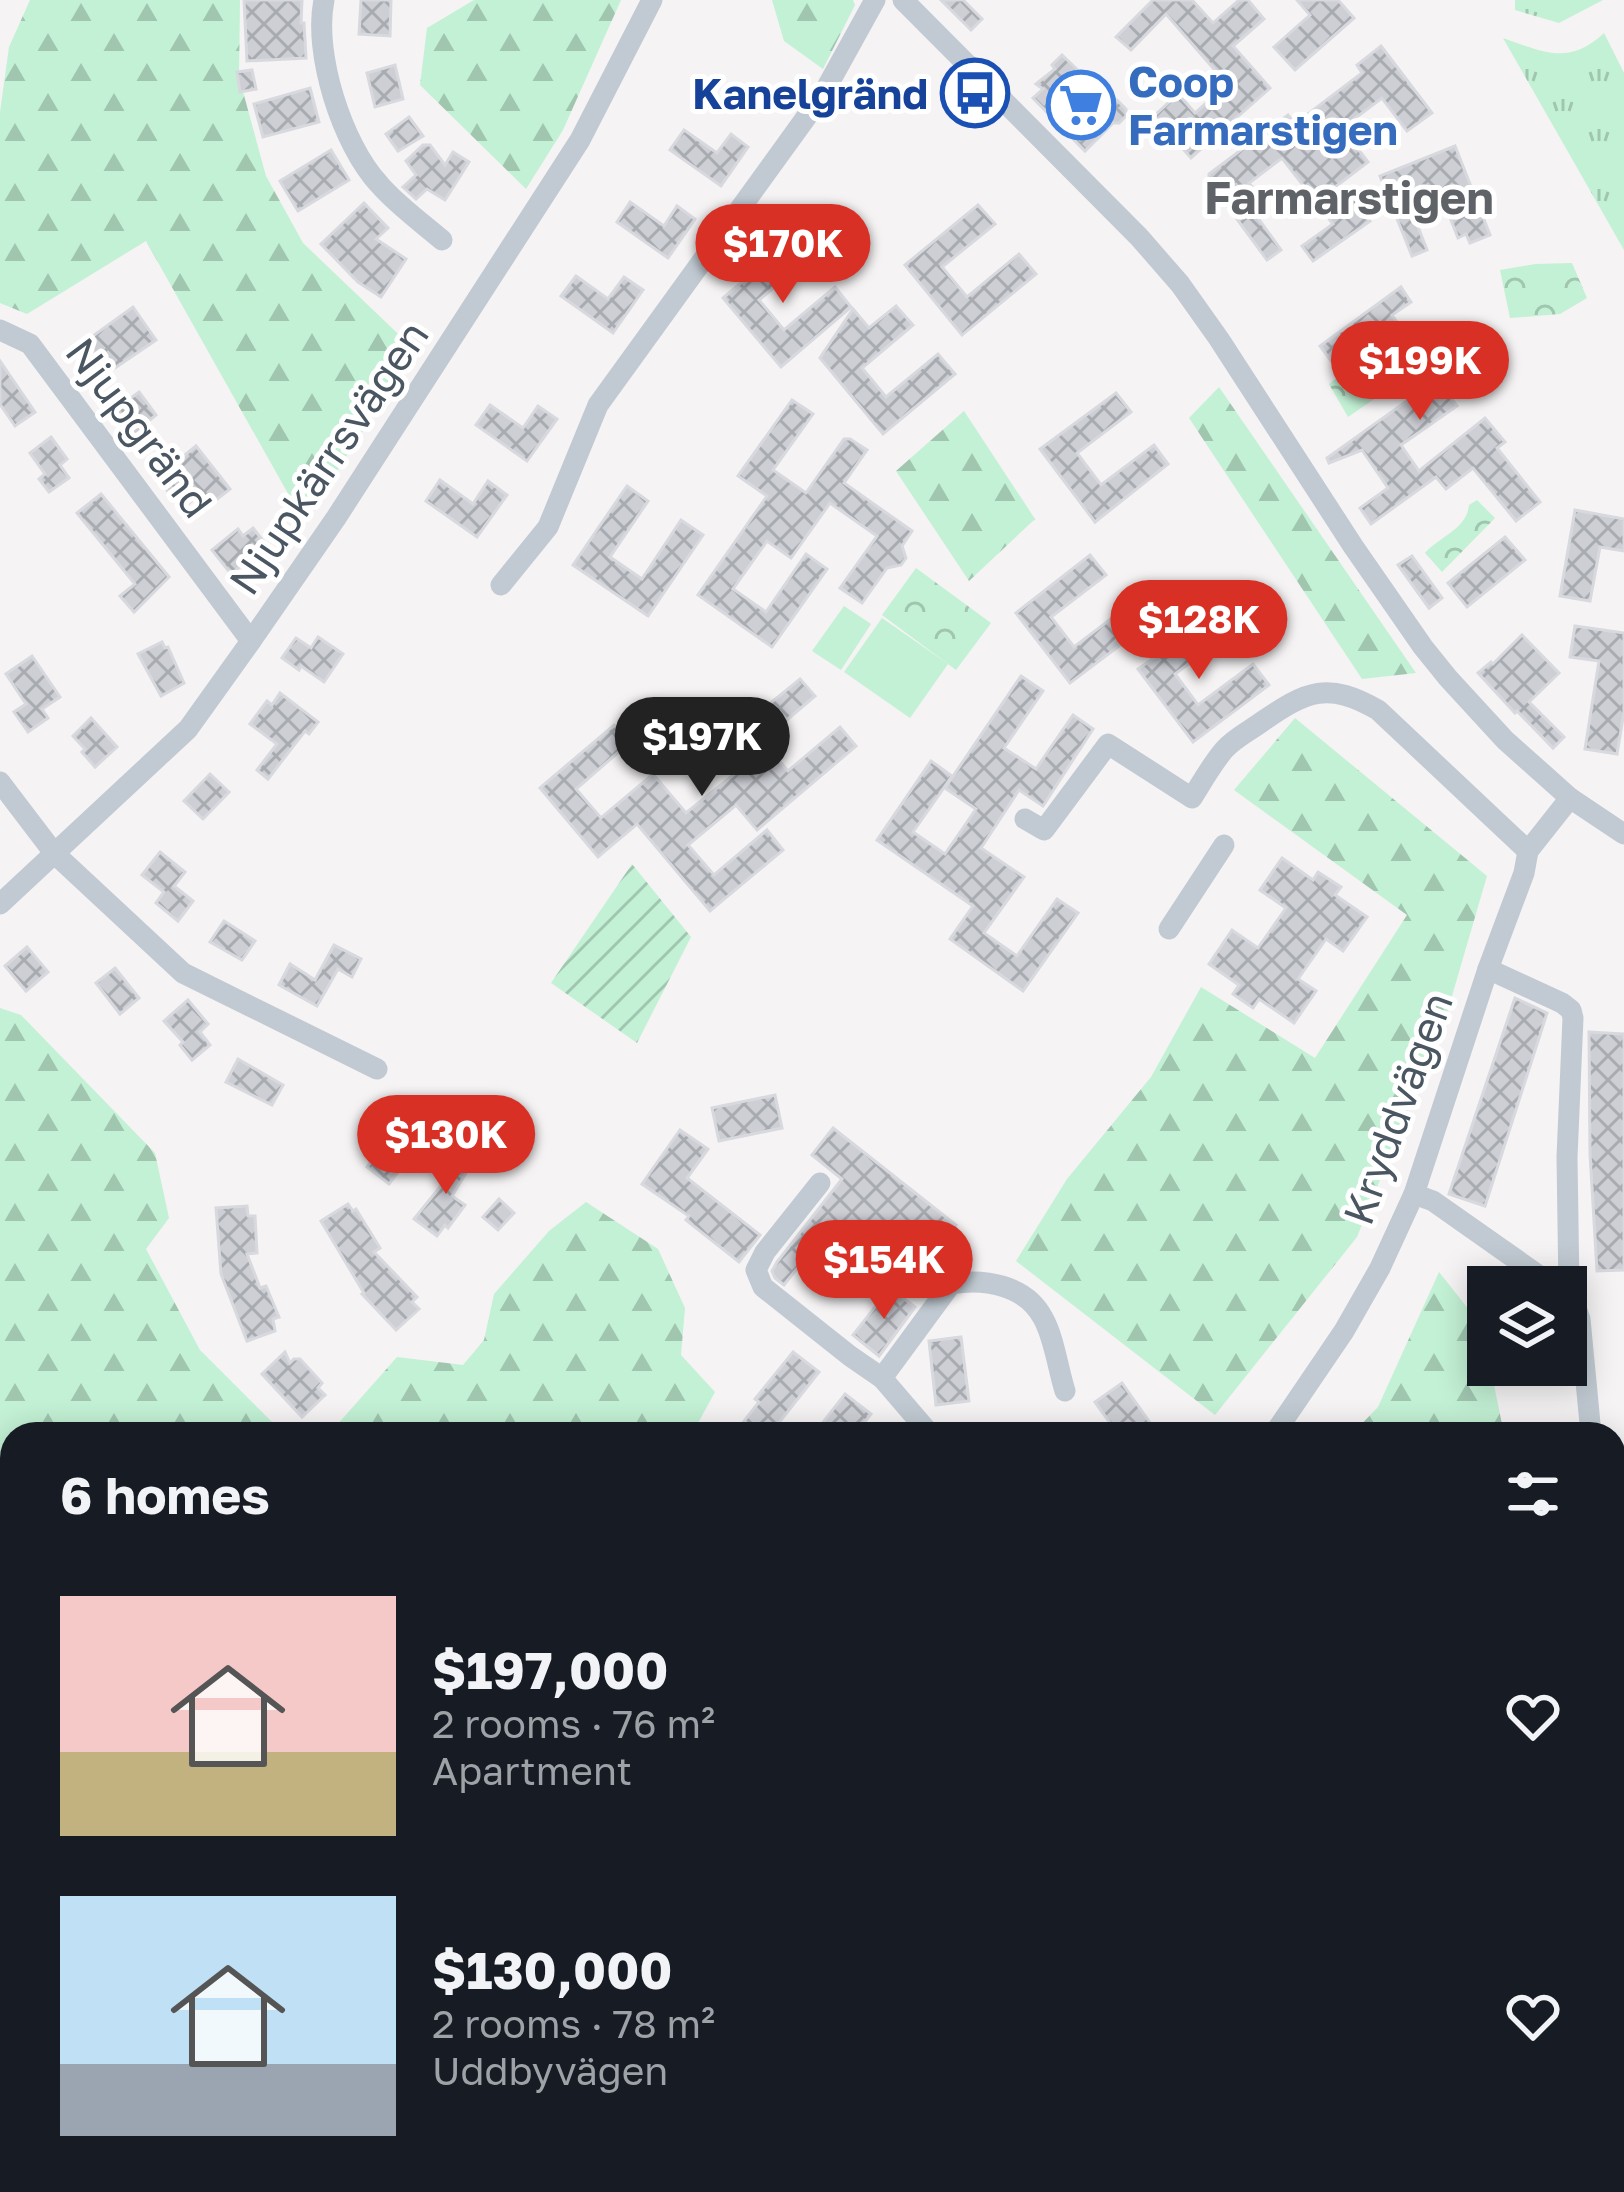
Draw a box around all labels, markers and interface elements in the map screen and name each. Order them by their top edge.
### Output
place label: Coop Farmarstigen [1128,56,1398,154]
bus stop icon: Kanelgränd [940,58,1010,128]
place label: Kanelgränd [692,68,928,118]
supermarket icon: Coop Farmarstigen [1046,70,1116,140]
district label: Farmarstigen [1204,170,1494,224]
pin: $170K [699,204,867,306]
text: $170K [722,219,844,266]
street label: Njupkärrsvägen [218,311,438,603]
pin: $199K [1336,321,1504,423]
street label: Njupgränd [56,327,224,527]
text: $199K [1358,336,1482,383]
pin: $128K [1115,580,1283,682]
text: $128K [1137,595,1261,642]
pin: $197K [618,697,786,799]
text: $197K [642,712,762,759]
street label: Kryddvägen [1332,985,1462,1231]
pin: $130K [362,1095,530,1197]
text: $130K [384,1110,508,1157]
pin: $154K [800,1220,968,1322]
text: $154K [823,1235,945,1282]
map controls [1467,1266,1587,1386]
button: layers [1467,1266,1587,1386]
icon: filters [1500,1461,1566,1527]
text: 6 homes [60,1464,270,1525]
text: $197,000 [432,1639,668,1700]
icon: home [156,1644,300,1788]
icon: heart [1500,1683,1566,1749]
text: 2 rooms · 76 m² [432,1700,715,1747]
text: Apartment [432,1747,632,1794]
text: $130,000 [432,1939,672,2000]
icon: home [156,1944,300,2088]
icon: heart [1500,1983,1566,2049]
text: 2 rooms · 78 m² [432,2000,715,2047]
text: Uddbyvägen [432,2047,668,2094]

